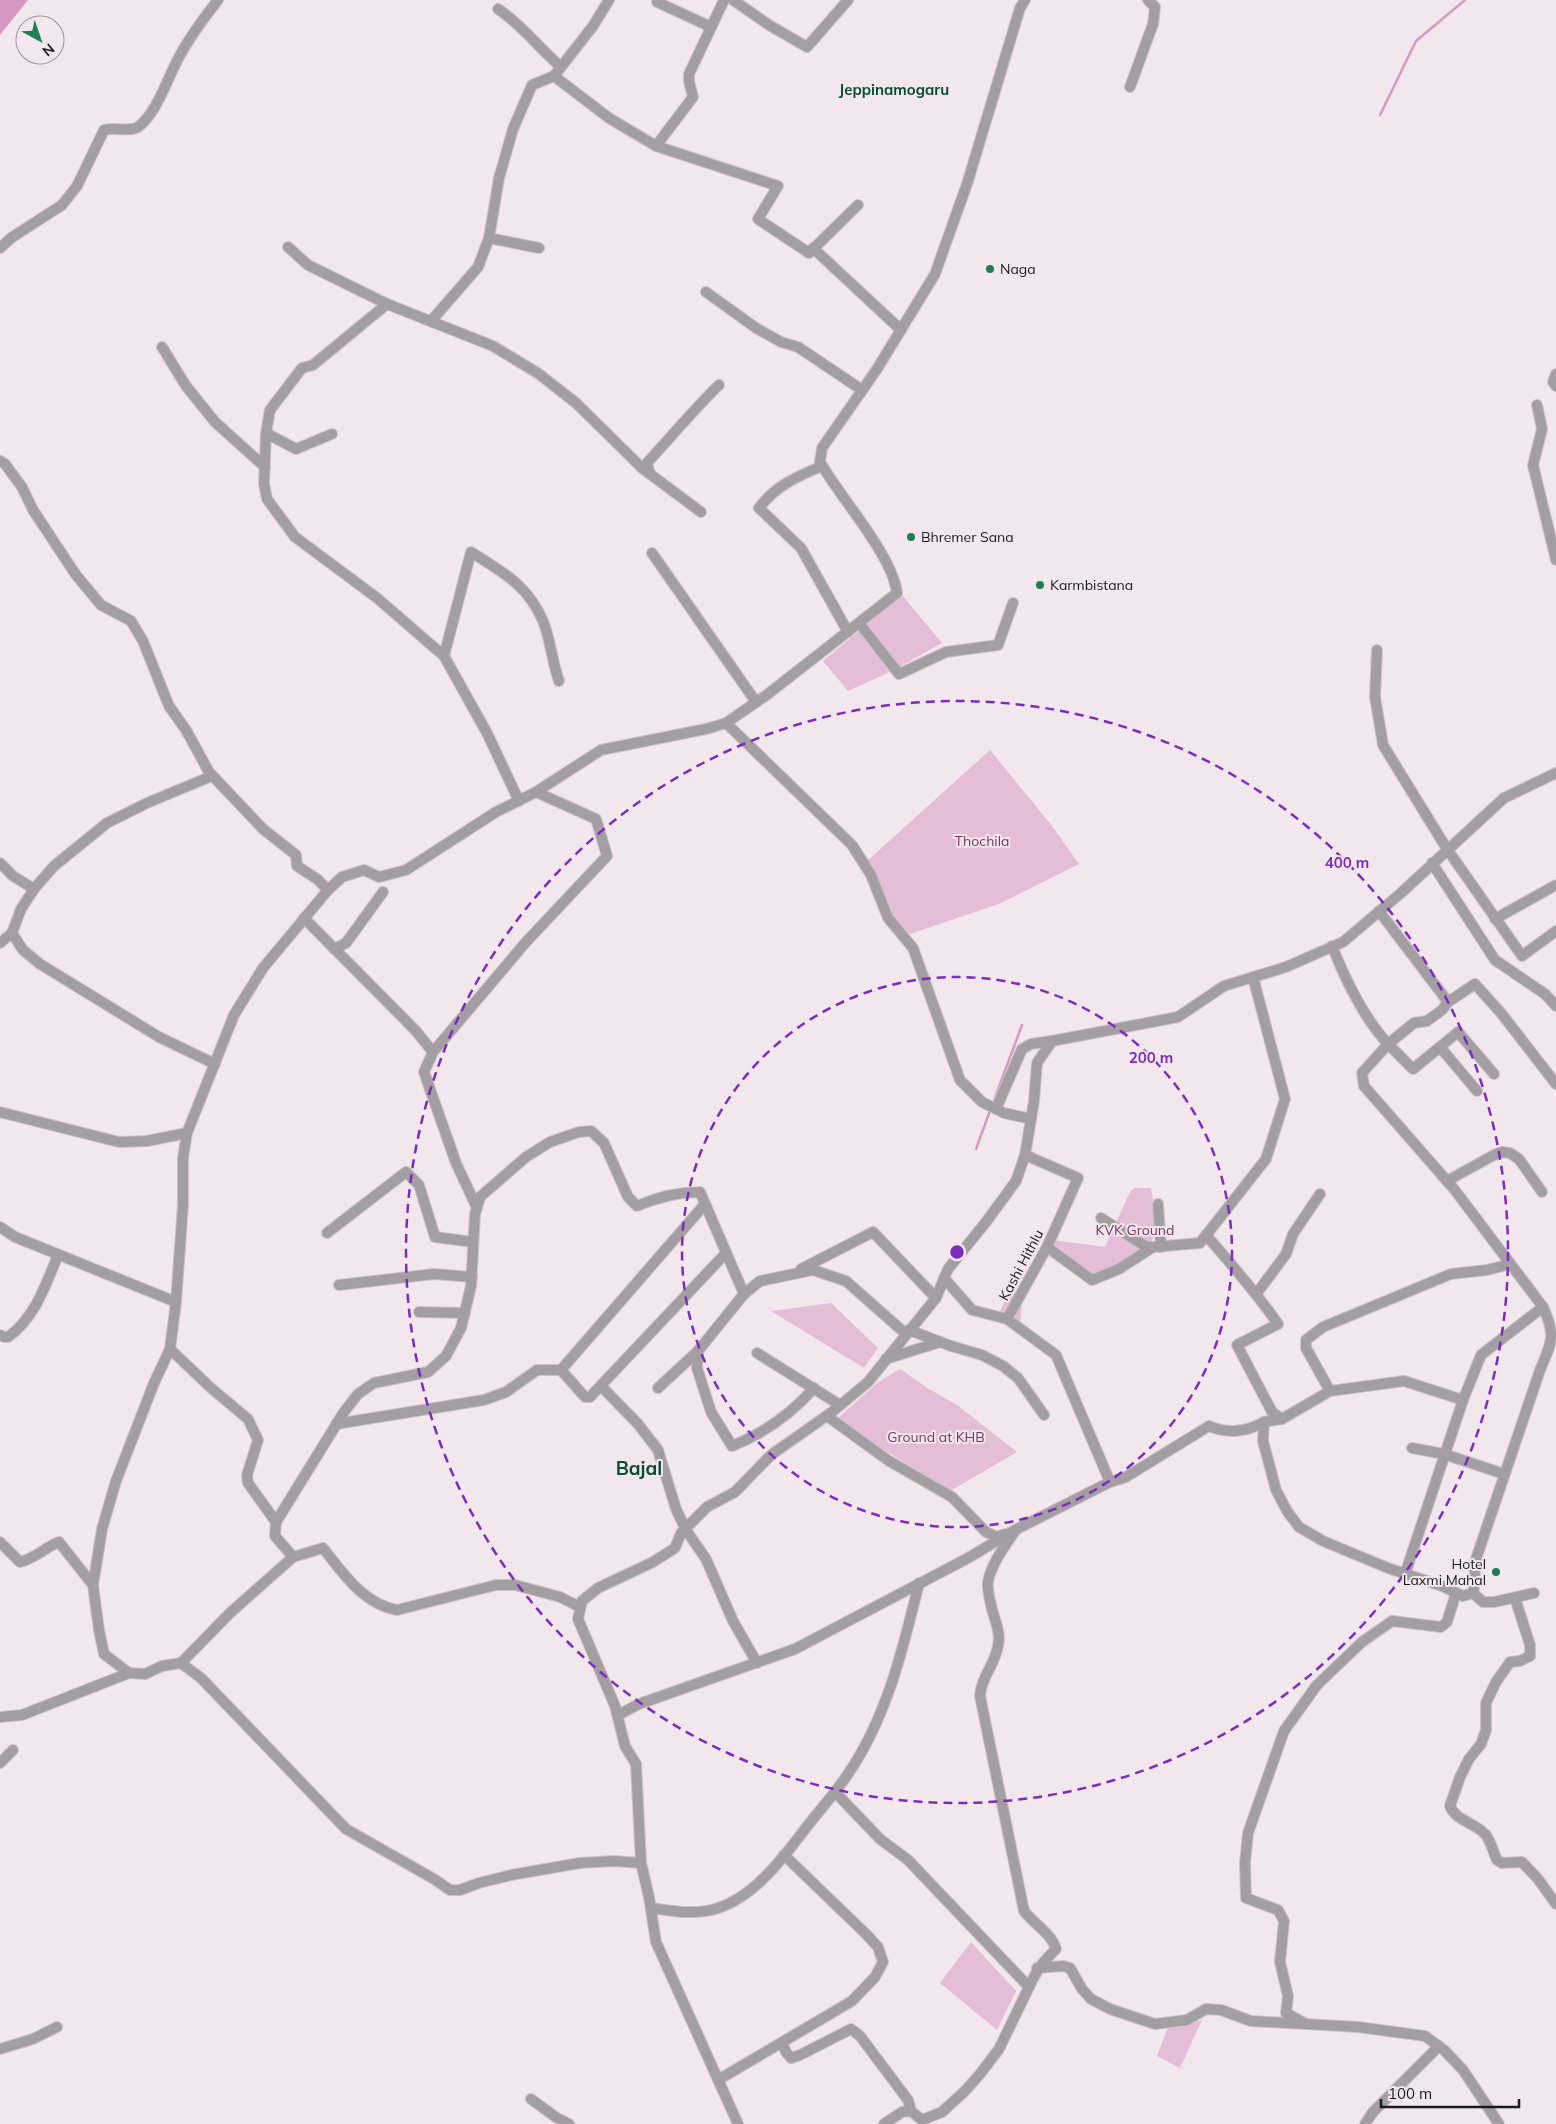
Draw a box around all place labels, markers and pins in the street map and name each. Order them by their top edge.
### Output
place label: Naga [1000,260,1036,278]
marker: Naga [984,263,996,275]
place label: Bhremer Sana [921,528,1014,546]
marker: Bhremer Sana [905,531,917,543]
place label: Karmbistana [1050,576,1133,594]
marker: Karmbistana [1034,579,1046,591]
centre of rings [948,1243,966,1261]
place label: Hotel Laxmi Mahal [1403,1555,1486,1589]
marker: Hotel Laxmi Mahal [1490,1566,1502,1578]

